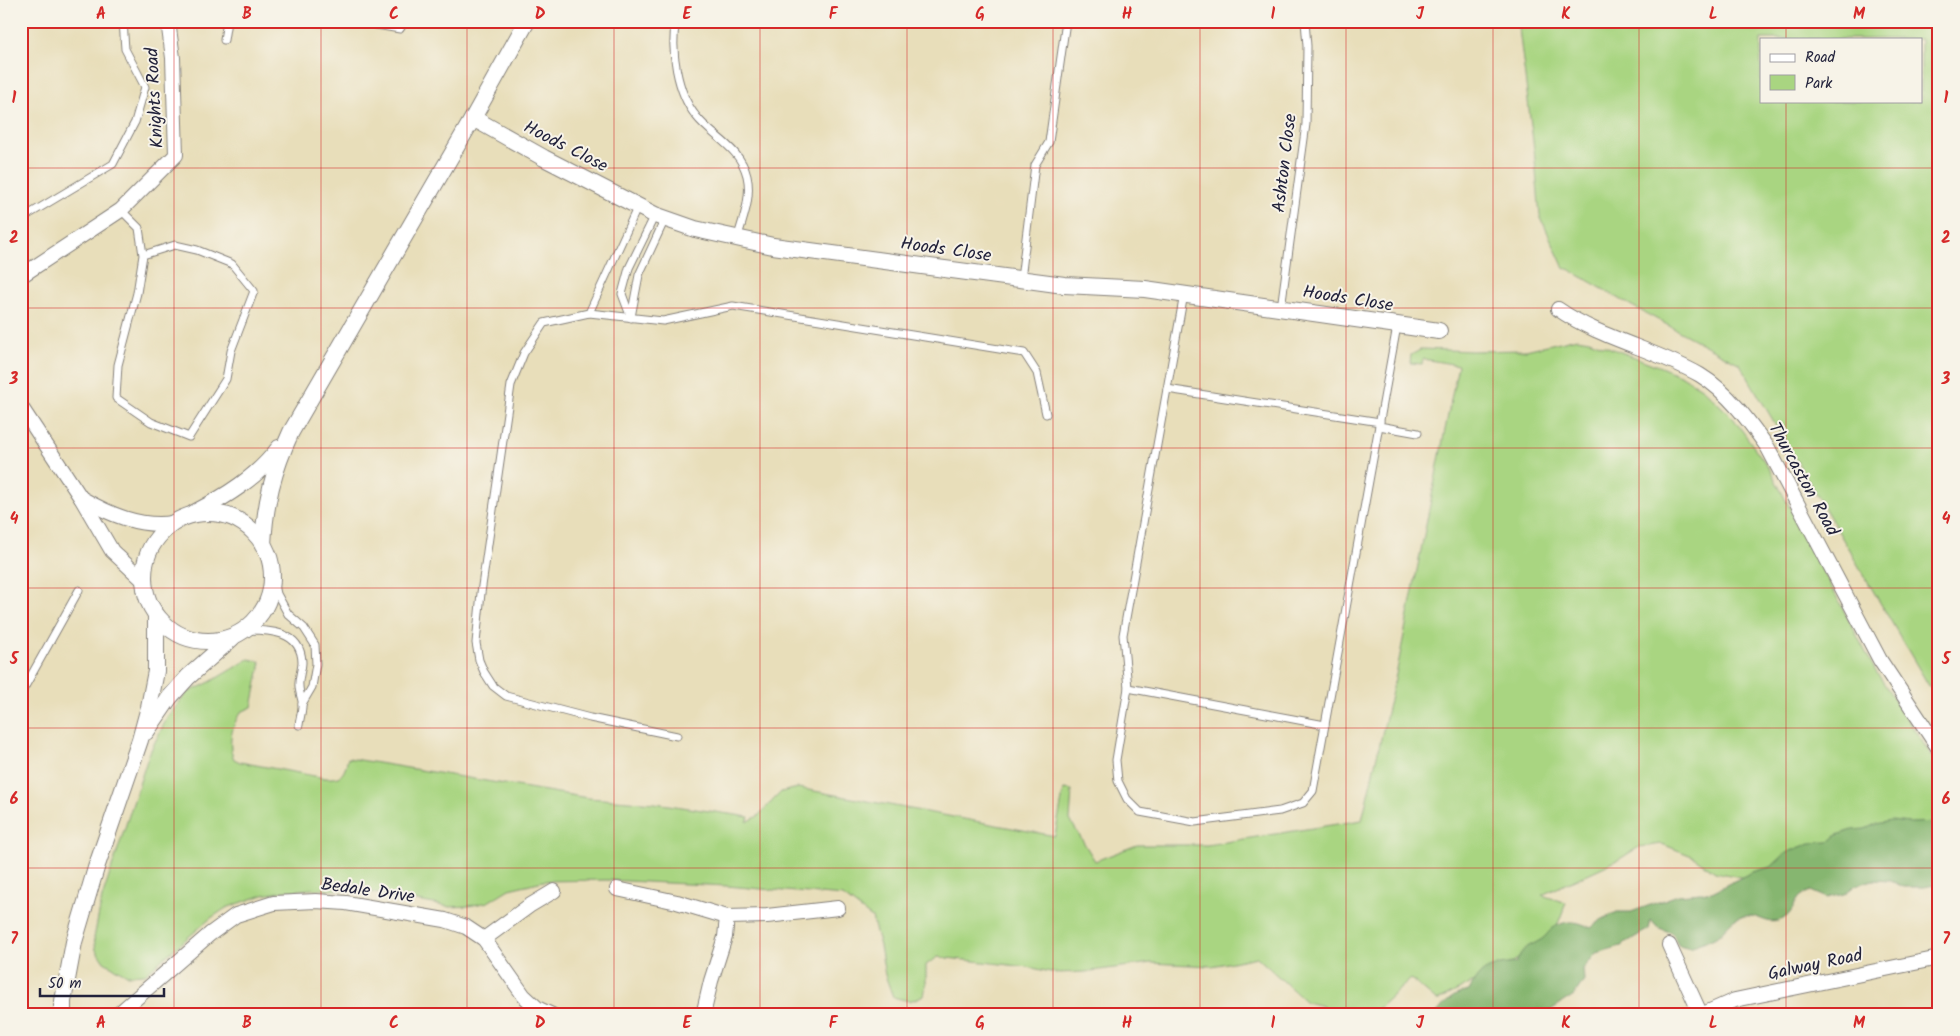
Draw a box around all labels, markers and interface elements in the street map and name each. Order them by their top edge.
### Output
text: A [96,2,106,27]
text: B [242,2,252,27]
text: C [389,2,399,27]
text: D [535,2,546,27]
text: E [683,2,693,27]
text: F [829,2,839,27]
text: G [975,2,985,27]
text: H [1122,2,1132,27]
text: I [1271,2,1276,27]
text: J [1416,2,1425,27]
text: K [1561,2,1571,27]
text: L [1709,2,1717,27]
text: M [1853,2,1866,27]
legend [1760,38,1922,102]
street label: Knights Road [138,46,173,149]
text: Road [1805,46,1836,70]
text: Park [1805,72,1833,96]
text: 1 [12,86,17,111]
text: 1 [1944,86,1949,111]
street label: Ashton Close [1265,112,1306,214]
street label: Hoods Close [518,114,613,181]
text: 2 [9,226,19,251]
text: 2 [1941,226,1951,251]
street label: Hoods Close [899,230,993,271]
street label: Hoods Close [1300,278,1395,321]
text: 3 [9,367,19,392]
text: 3 [1941,367,1951,392]
street label: Thurcaston Road [1759,418,1846,543]
text: 4 [10,507,19,532]
text: 4 [1942,507,1951,532]
text: 5 [9,647,20,672]
text: 5 [1941,647,1952,672]
text: 6 [10,787,19,812]
text: 6 [1942,787,1951,812]
street label: Bedale Drive [319,871,416,912]
text: 7 [10,927,18,952]
text: 7 [1942,927,1950,952]
street label: Galway Road [1765,941,1866,990]
scale bar [40,966,164,998]
text: 50 m [48,972,82,996]
text: A [96,1011,106,1036]
text: B [242,1011,252,1036]
text: C [389,1011,399,1036]
text: D [535,1011,546,1036]
text: E [683,1011,693,1036]
text: F [829,1011,839,1036]
text: G [975,1011,985,1036]
text: H [1122,1011,1132,1036]
text: I [1271,1011,1276,1036]
text: J [1416,1011,1425,1036]
text: K [1561,1011,1571,1036]
text: L [1709,1011,1717,1036]
text: M [1853,1011,1866,1036]

